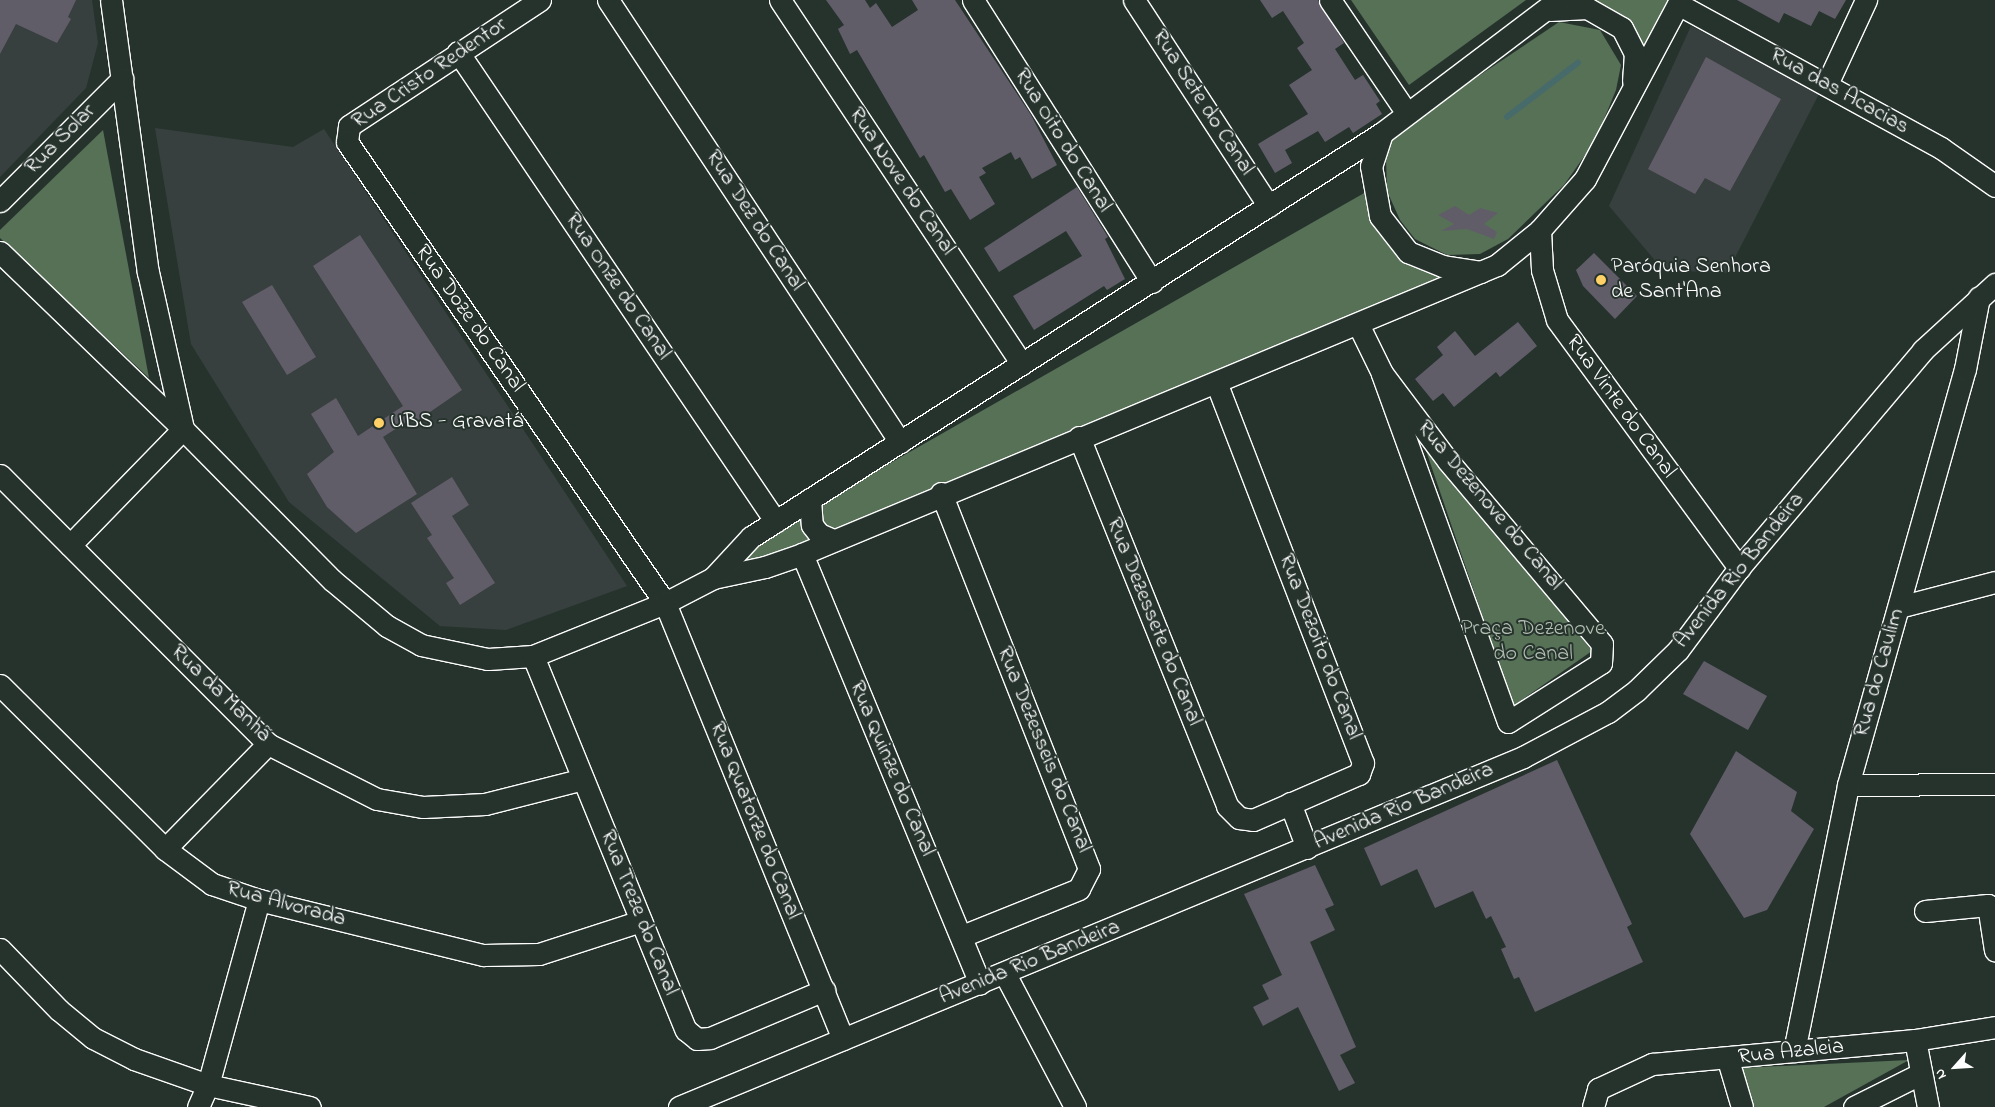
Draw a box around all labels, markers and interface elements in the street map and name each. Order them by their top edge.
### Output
street label: Rua Cristo Redentor [348,12,512,136]
street label: Rua Sete do Canal [1145,25,1259,181]
street label: Rua das Acacias [1765,43,1913,141]
street label: Rua Oito do Canal [1007,64,1117,218]
street label: Rua Solar [20,99,102,181]
street label: Rua Nove do Canal [842,103,960,261]
street label: Rua Dez do Canal [699,146,809,296]
street label: Rua Onze do Canal [558,208,676,366]
street label: Rua Doze do Canal [408,240,530,398]
place label: Paróquia Senhora de Sant'Ana [1611,254,1771,306]
marker: Paróquia Senhora de Sant'Ana [1595,274,1607,286]
street label: Rua Vinte do Canal [1559,330,1681,484]
place label: UBS - Gravatá [390,410,523,436]
marker: UBS - Gravatá [372,416,386,430]
street label: Rua Dezenove do Canal [1410,416,1568,596]
street label: Avenida Rio Bandeira [1669,488,1811,654]
street label: Rua Dezessete do Canal [1099,514,1207,730]
street label: Rua Dezoito do Canal [1271,550,1367,744]
street label: Rua do Caulim [1849,606,1911,740]
park label: Praça Dezenove do Canal [1461,616,1605,668]
street label: Rua da Manhã [164,640,276,748]
street label: Rua Dezesseis do Canal [990,643,1096,857]
street label: Rua Quinze do Canal [842,677,940,861]
street label: Rua Quatorze do Canal [702,718,806,924]
street label: Avenida Rio Bandeira [1310,757,1498,857]
street label: Rua Treze do Canal [593,827,683,999]
street label: Rua Alvorada [224,876,348,934]
street label: Avenida Rio Bandeira [936,915,1124,1011]
street label: Rua Azaleia [1737,1034,1845,1072]
north arrow [1930,1042,1980,1092]
text: N [1930,1065,1953,1083]

